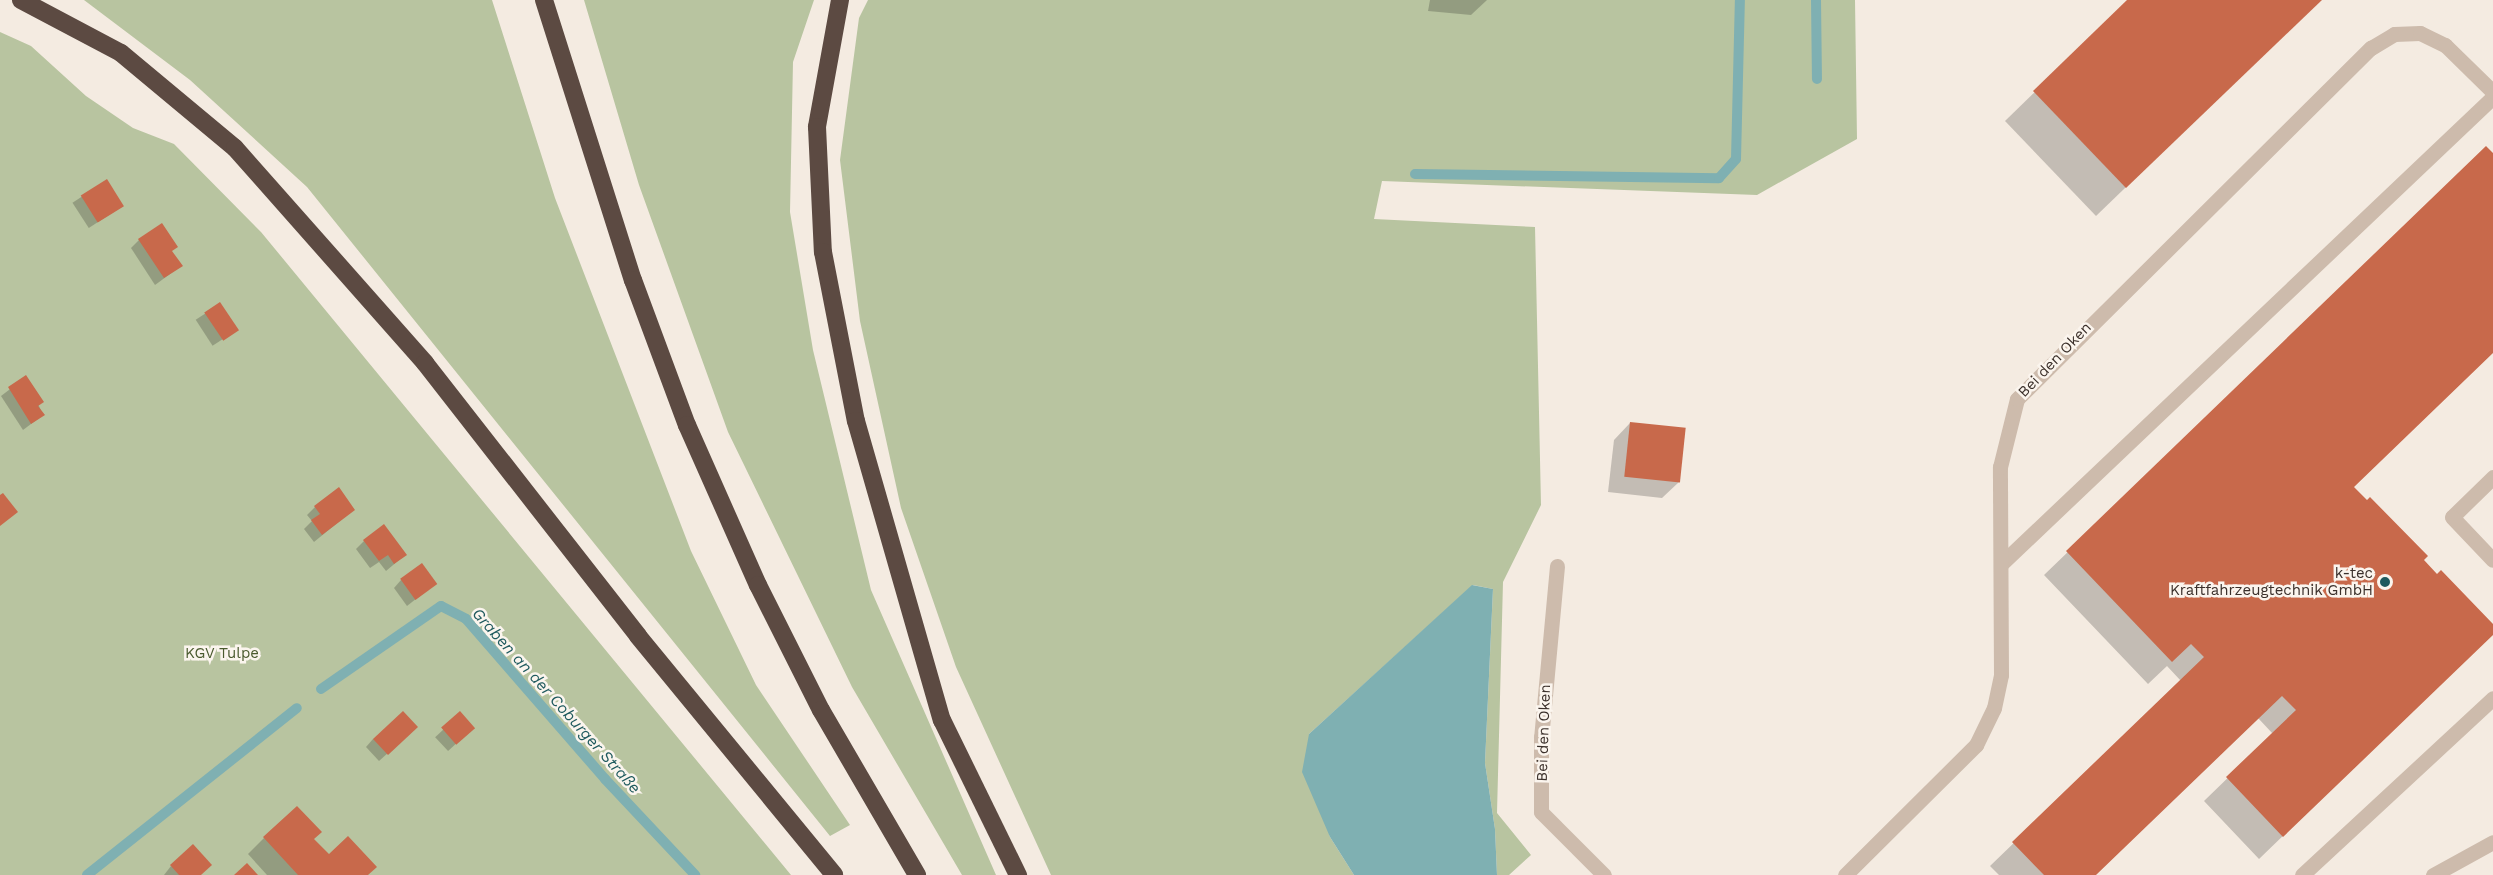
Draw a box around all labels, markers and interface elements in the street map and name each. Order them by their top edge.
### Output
street label: Bei den Oken [2015,319,2095,401]
place label: k-tec Kraftfahrzeugtechnik GmbH [2170,564,2373,599]
marker: k-tec Kraftfahrzeugtechnik GmbH [2378,575,2392,589]
water label: Graben an der Coburger Straße [467,604,645,798]
park label: KGV Tulpe [185,645,259,663]
street label: Bei den Oken [1533,684,1555,782]

